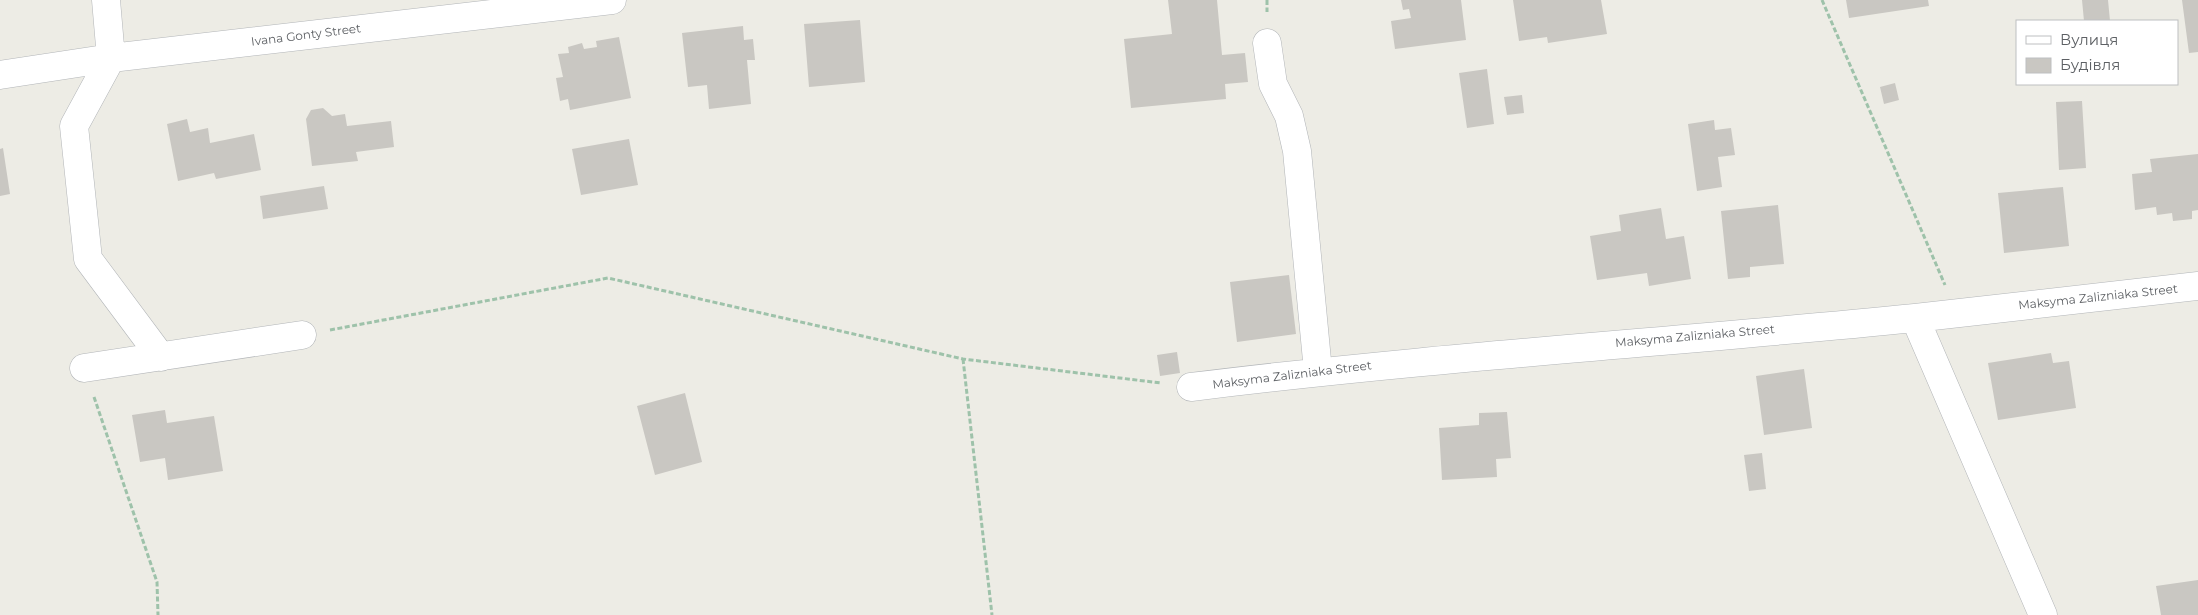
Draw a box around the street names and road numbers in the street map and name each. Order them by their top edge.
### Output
street label: Ivana Gonty Street [250,20,362,49]
street label: Maksyma Zalizniaka Street [2017,281,2179,312]
street label: Maksyma Zalizniaka Street [1614,321,1776,350]
street label: Maksyma Zalizniaka Street [1211,357,1373,392]

